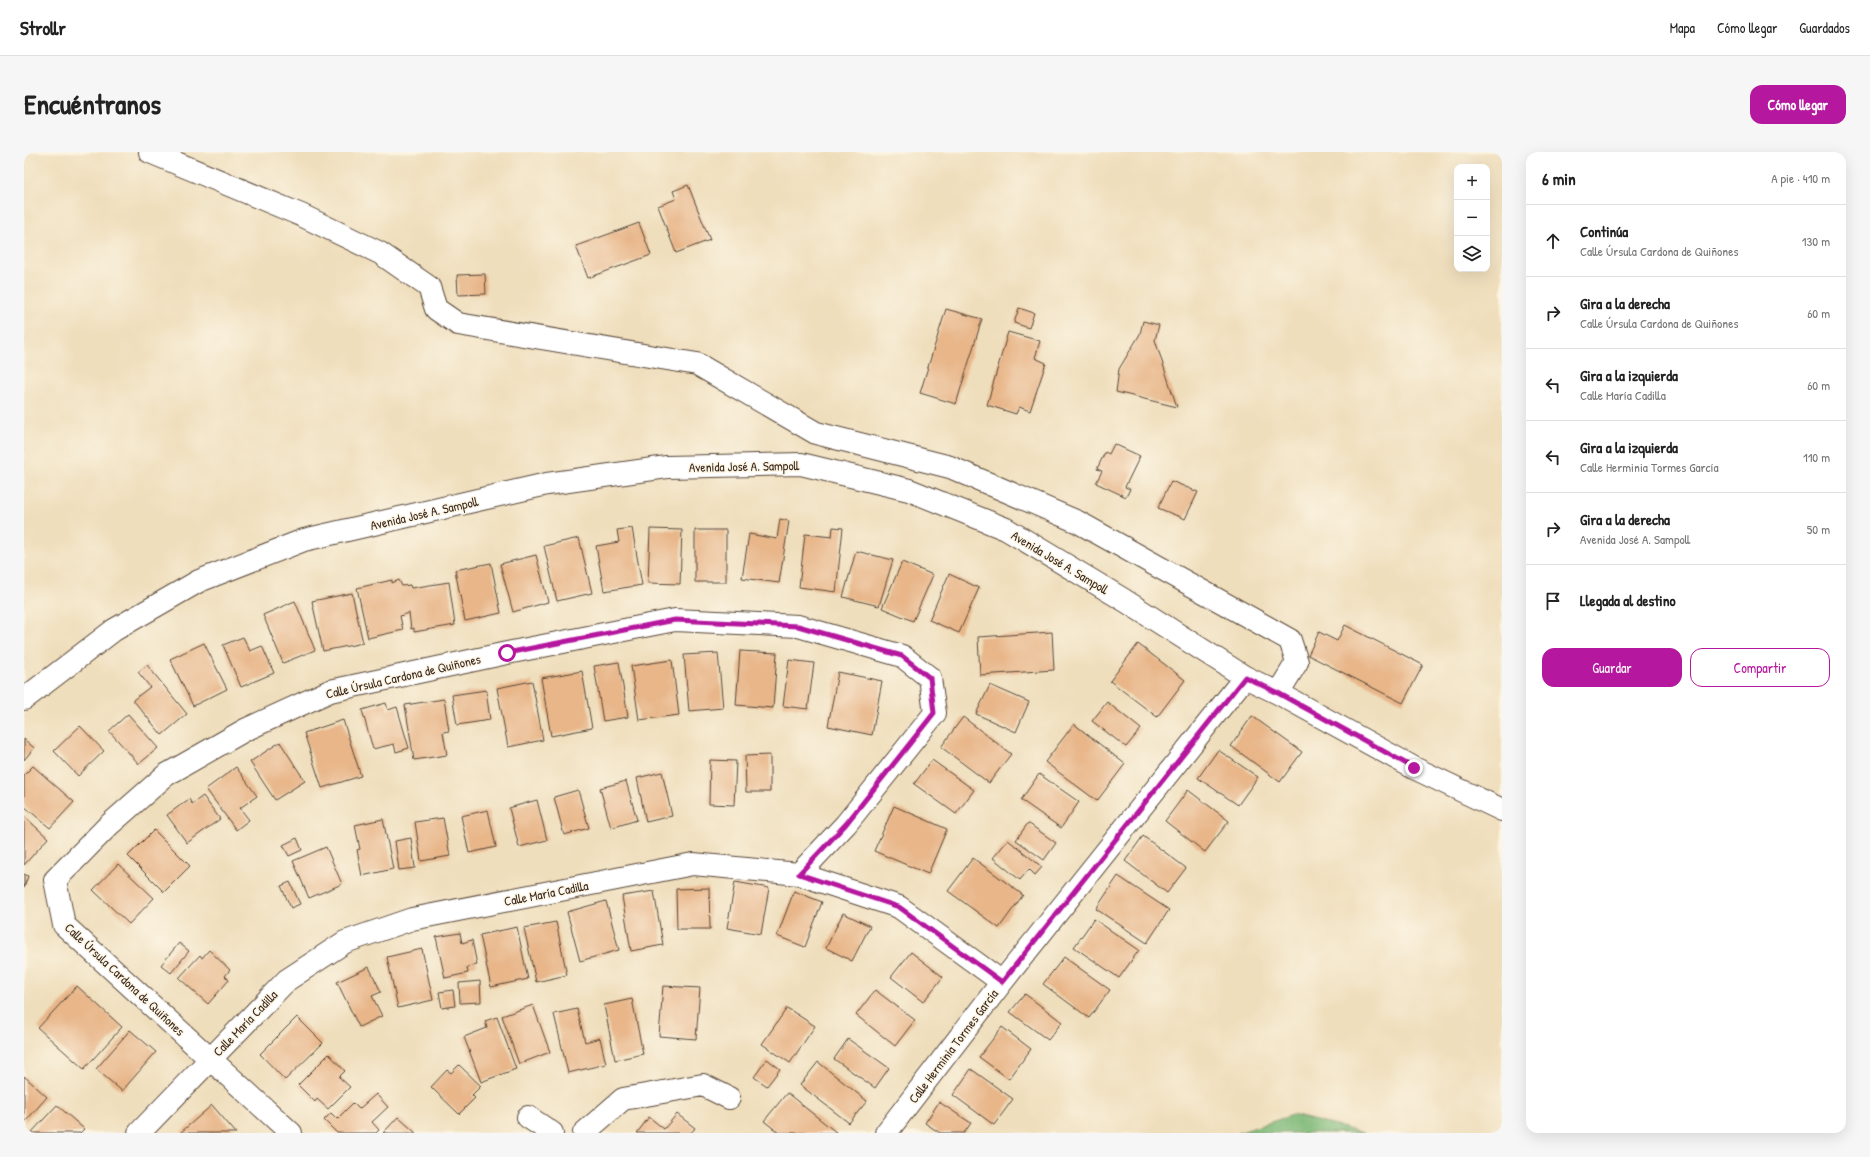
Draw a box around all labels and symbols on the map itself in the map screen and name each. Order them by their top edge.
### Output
street label: Avenida José A. Sampoll [689,456,800,476]
street label: Avenida José A. Sampoll [368,492,480,534]
street label: Avenida José A. Sampoll [1008,526,1112,598]
route start [498,644,516,662]
street label: Calle Úrsula Cardona de Quiñones [324,649,482,703]
route end [1405,759,1423,777]
street label: Calle María Cadilla [502,876,590,910]
street label: Calle Úrsula Cardona de Quiñones [61,918,189,1040]
street label: Calle Herminia Tormes García [904,985,1002,1107]
street label: Calle María Cadilla [209,986,281,1060]

